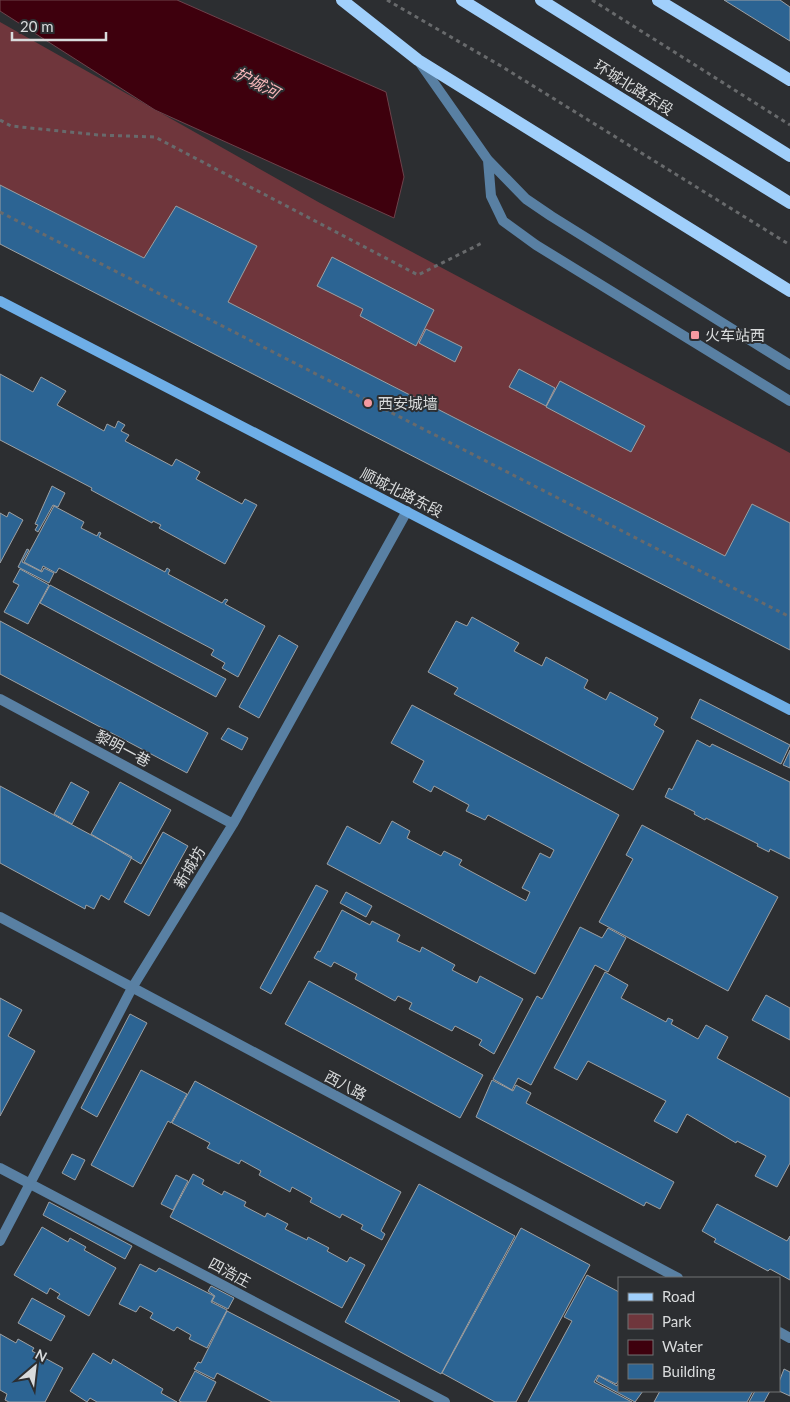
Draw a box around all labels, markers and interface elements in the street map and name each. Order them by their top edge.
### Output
scale bar [12,10,106,42]
text: 20 m [20,17,54,35]
street label: 环城北路东段 [591,56,677,118]
water label: 护城河 [231,62,285,103]
place label: 火车站西 [705,326,765,344]
marker: 火车站西 [689,329,701,341]
place label: 西安城墙 [378,394,438,412]
marker: 西安城墙 [362,397,374,409]
street label: 顺城北路东段 [358,464,446,520]
street label: 黎明一巷 [92,726,154,770]
street label: 新城坊 [170,843,208,891]
street label: 西八路 [322,1066,370,1104]
street label: 四浩庄 [206,1253,254,1291]
legend [618,1277,780,1392]
text: Road [662,1287,695,1305]
text: Park [662,1312,692,1330]
text: Water [662,1337,703,1355]
north arrow [10,1342,60,1392]
text: N [33,1345,50,1365]
text: Building [662,1362,715,1380]

